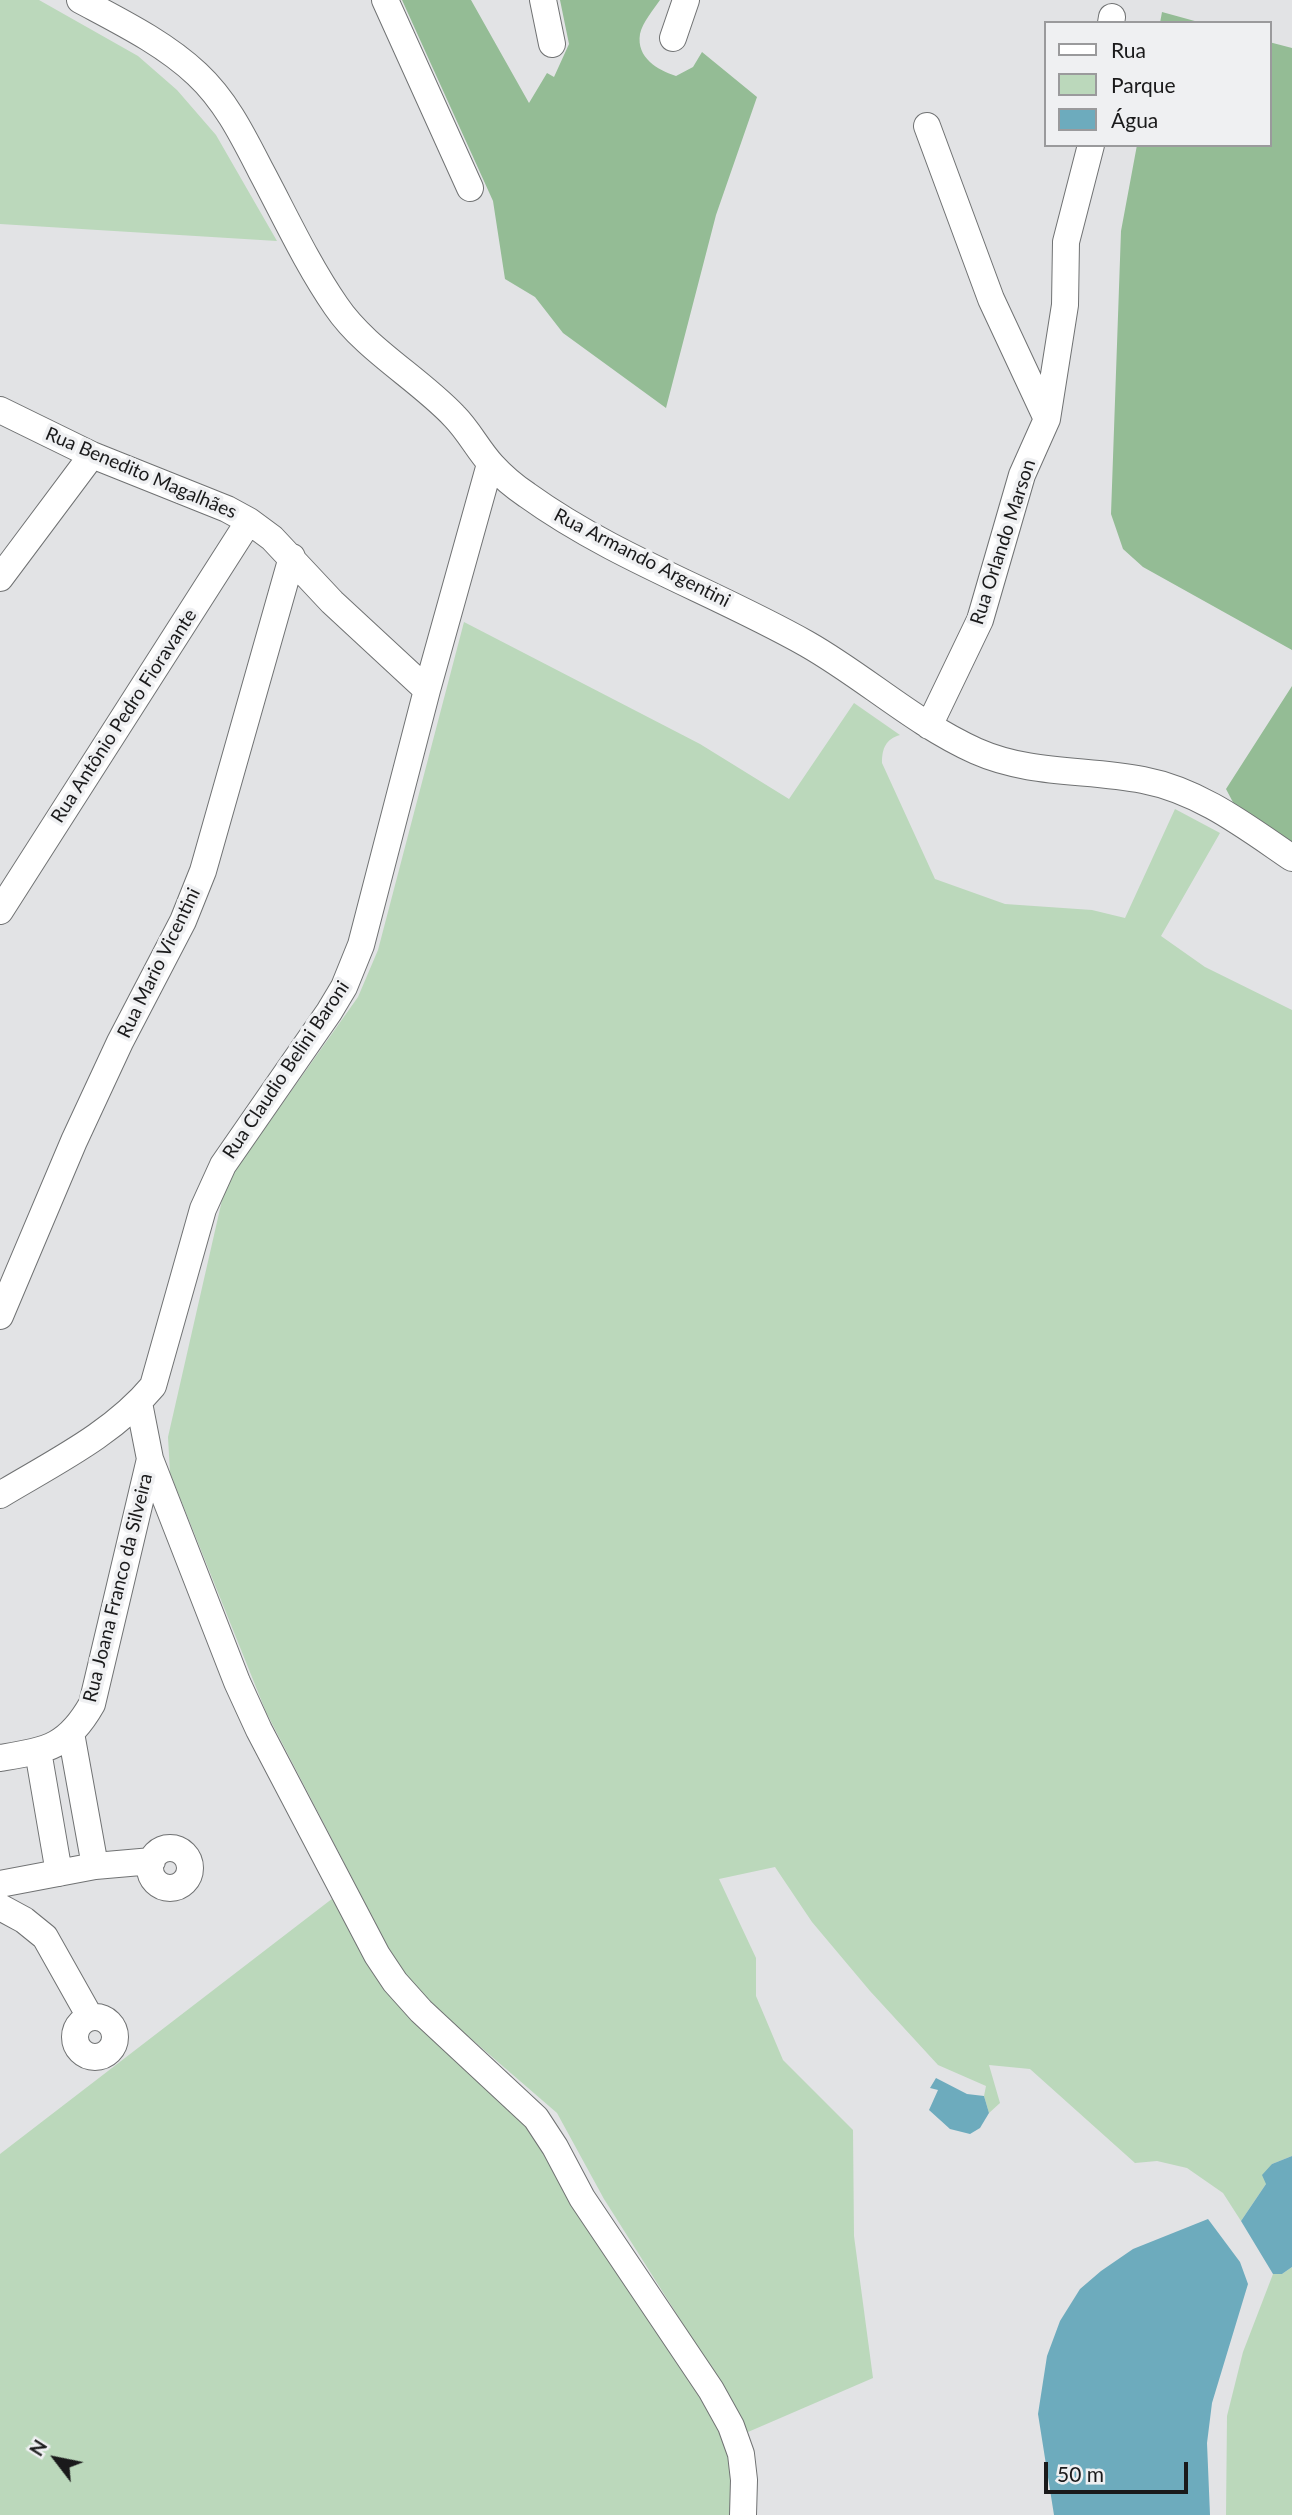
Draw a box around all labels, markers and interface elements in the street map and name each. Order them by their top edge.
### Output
legend [1044,21,1271,147]
text: Rua [1111,37,1146,62]
text: Parque [1111,72,1176,97]
text: Água [1111,107,1158,132]
street label: Rua Benedito Magalhães [42,422,240,524]
street label: Rua Orlando Marson [966,456,1040,628]
street label: Rua Armando Argentini [550,504,734,612]
street label: Rua Antônio Pedro Fioravante [46,605,202,827]
street label: Rua Mario Vicentini [113,884,205,1042]
street label: Rua Claudio Belini Baroni [218,977,354,1163]
street label: Rua Joana Franco da Silveira [79,1471,157,1705]
north arrow [21,2424,91,2494]
text: N [24,2435,51,2460]
scale bar [1047,2448,1190,2492]
text: 50 m [1057,2461,1104,2486]

